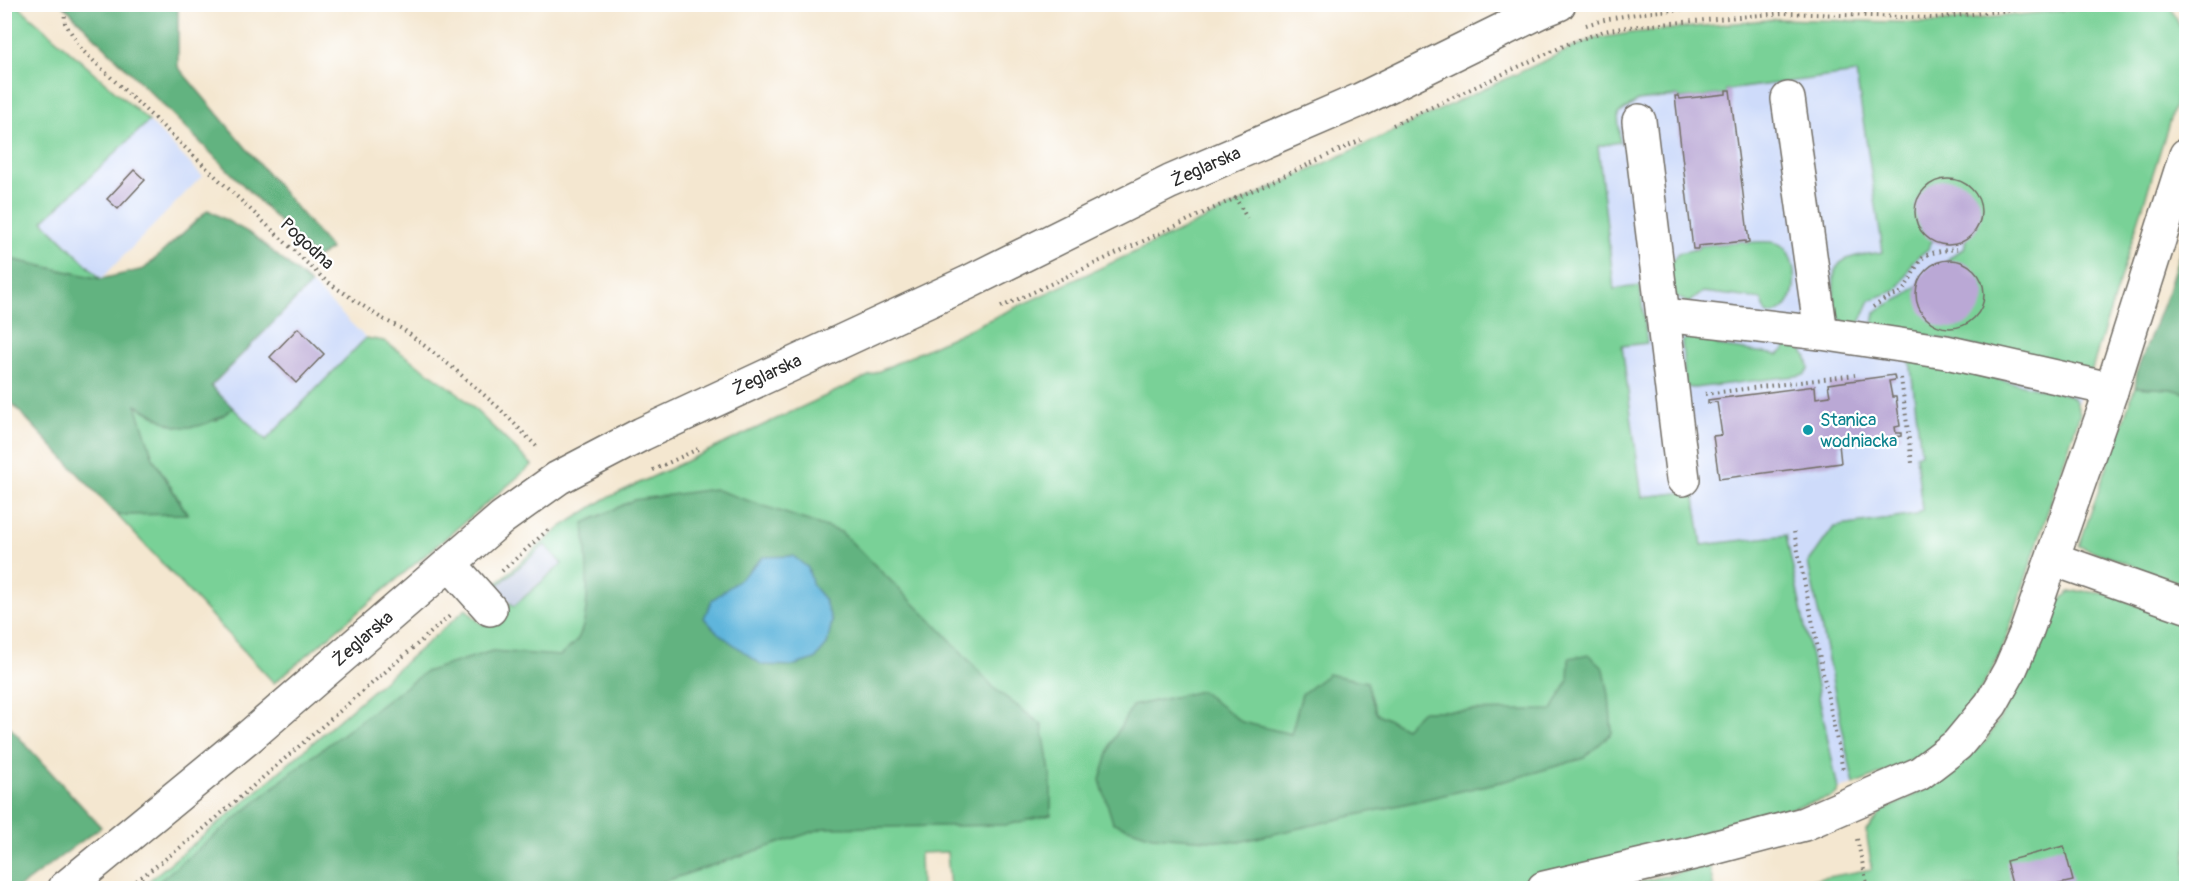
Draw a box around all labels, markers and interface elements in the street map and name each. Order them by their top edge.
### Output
street label: Żeglarska [1168,141,1244,193]
street label: Pogodna [275,213,339,275]
street label: Żeglarska [729,349,805,401]
place label: Stanica wodniacka [1820,409,1897,453]
marker: Stanica wodniacka [1801,423,1815,437]
street label: Żeglarska [328,606,398,672]

